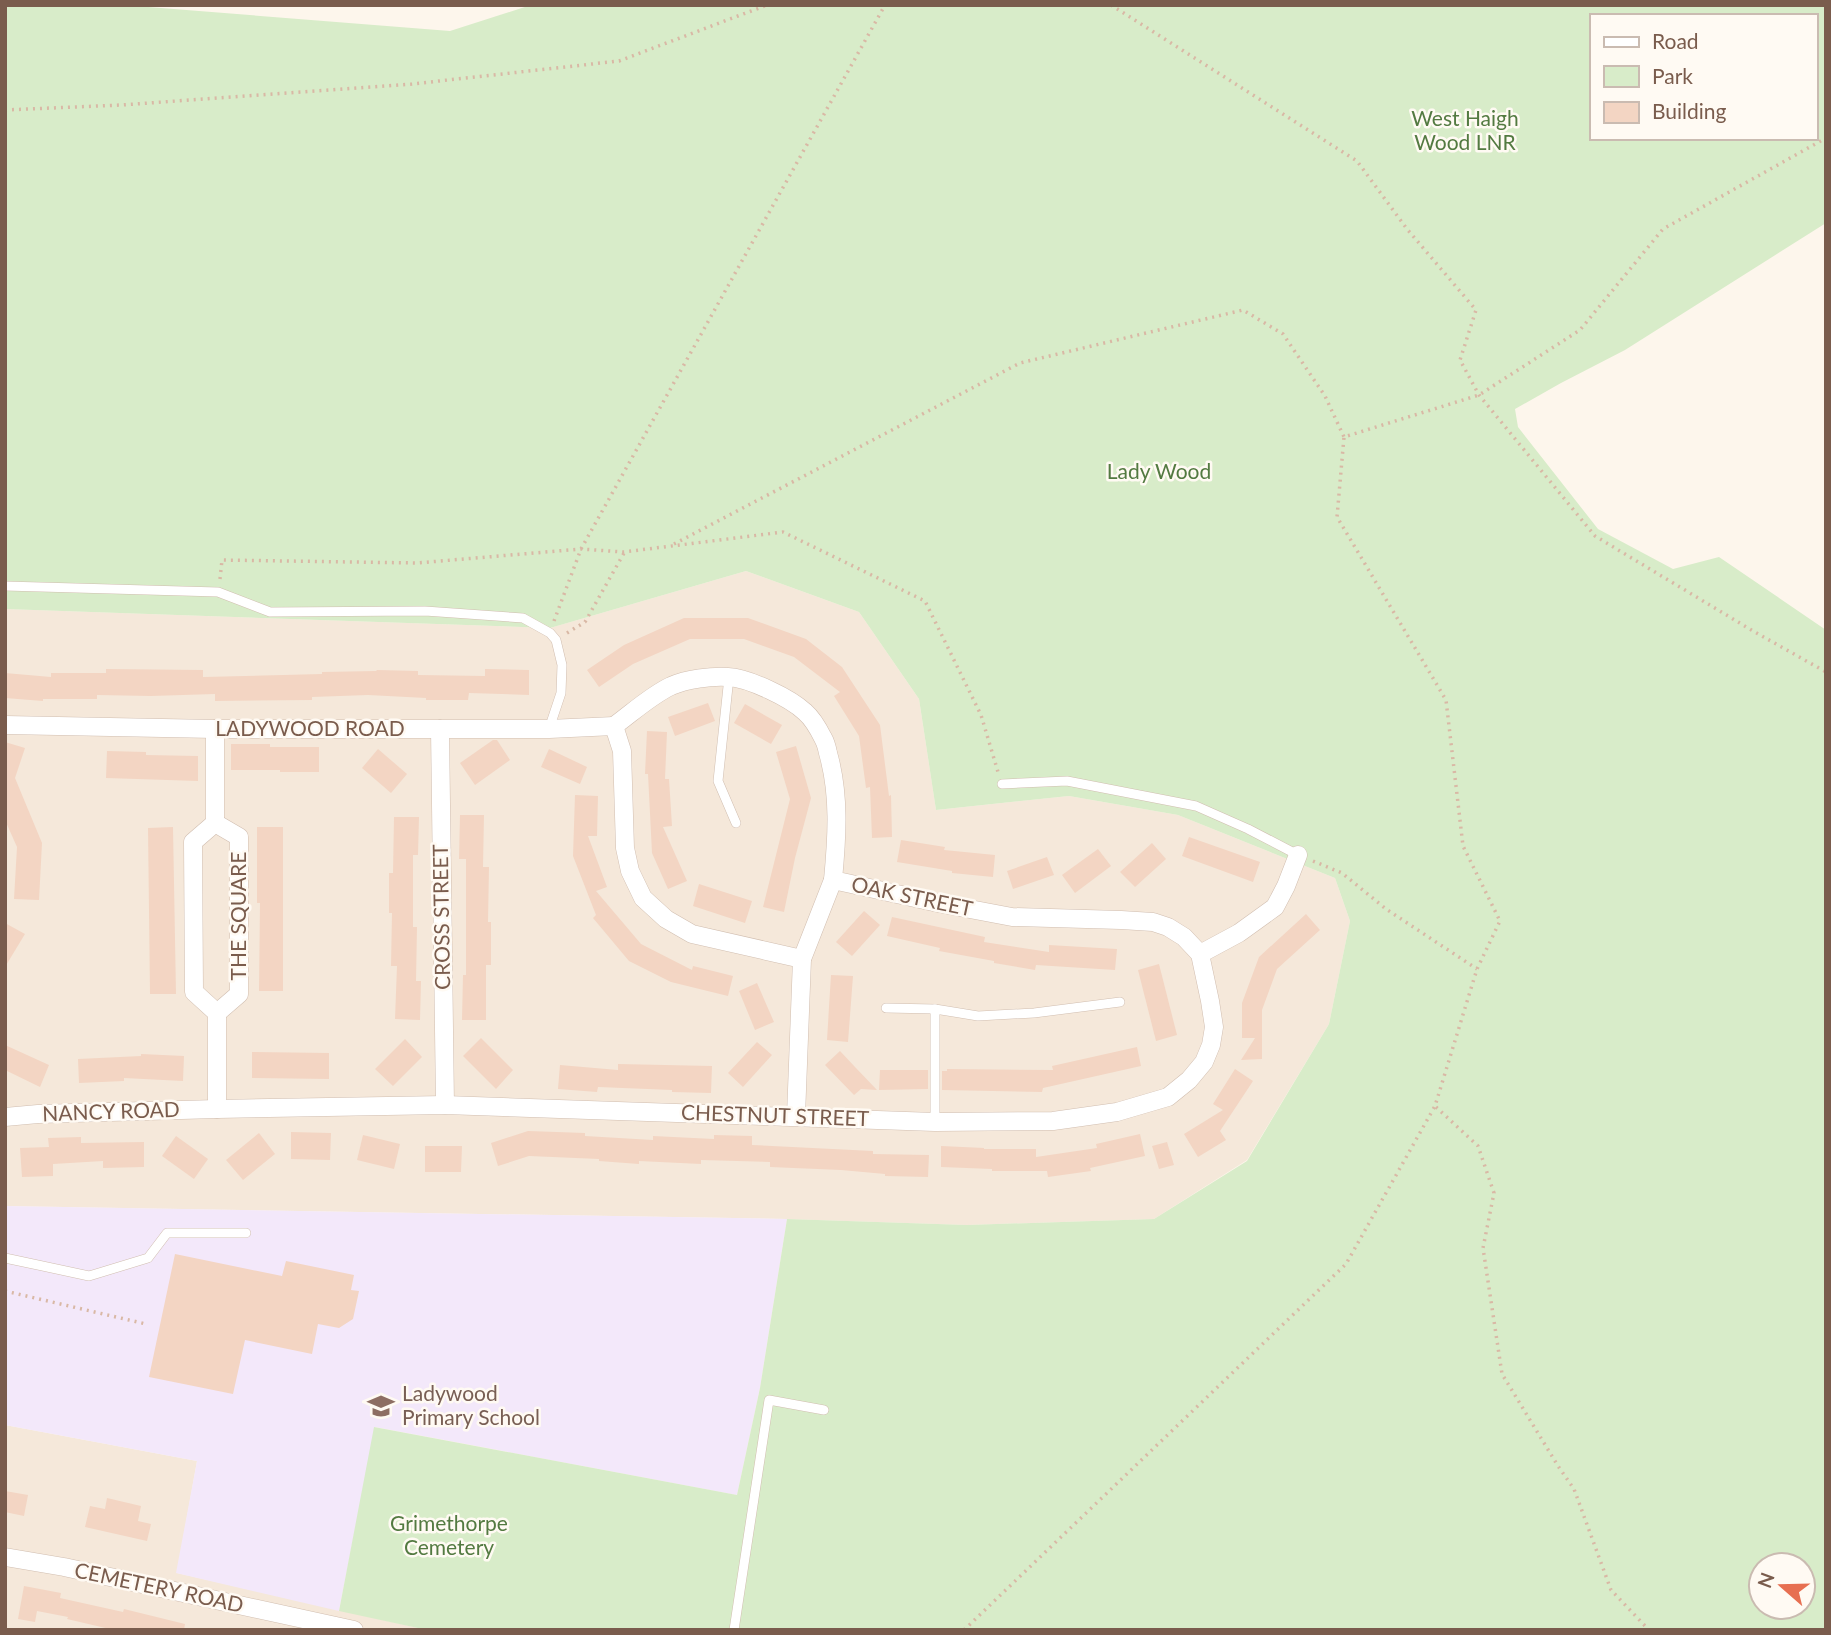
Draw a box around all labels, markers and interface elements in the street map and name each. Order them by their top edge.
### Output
legend [1590,14,1817,140]
text: Road [1652,28,1699,53]
text: Park [1652,63,1693,88]
text: Building [1652,98,1727,123]
park label: West Haigh Wood LNR [1411,105,1519,154]
park label: Lady Wood [1107,458,1211,483]
street label: LADYWOOD ROAD [215,715,405,740]
street label: CROSS STREET [427,843,454,990]
street label: THE SQUARE [225,852,250,980]
street label: OAK STREET [849,870,976,921]
street label: NANCY ROAD [42,1096,180,1125]
street label: CHESTNUT STREET [681,1099,870,1130]
place label: Ladywood Primary School [402,1380,540,1429]
school or university icon: Ladywood Primary School [366,1391,396,1421]
park label: Grimethorpe Cemetery [390,1510,508,1559]
north arrow [1747,1551,1817,1621]
street label: CEMETERY ROAD [73,1556,246,1617]
text: N [1752,1569,1779,1591]

